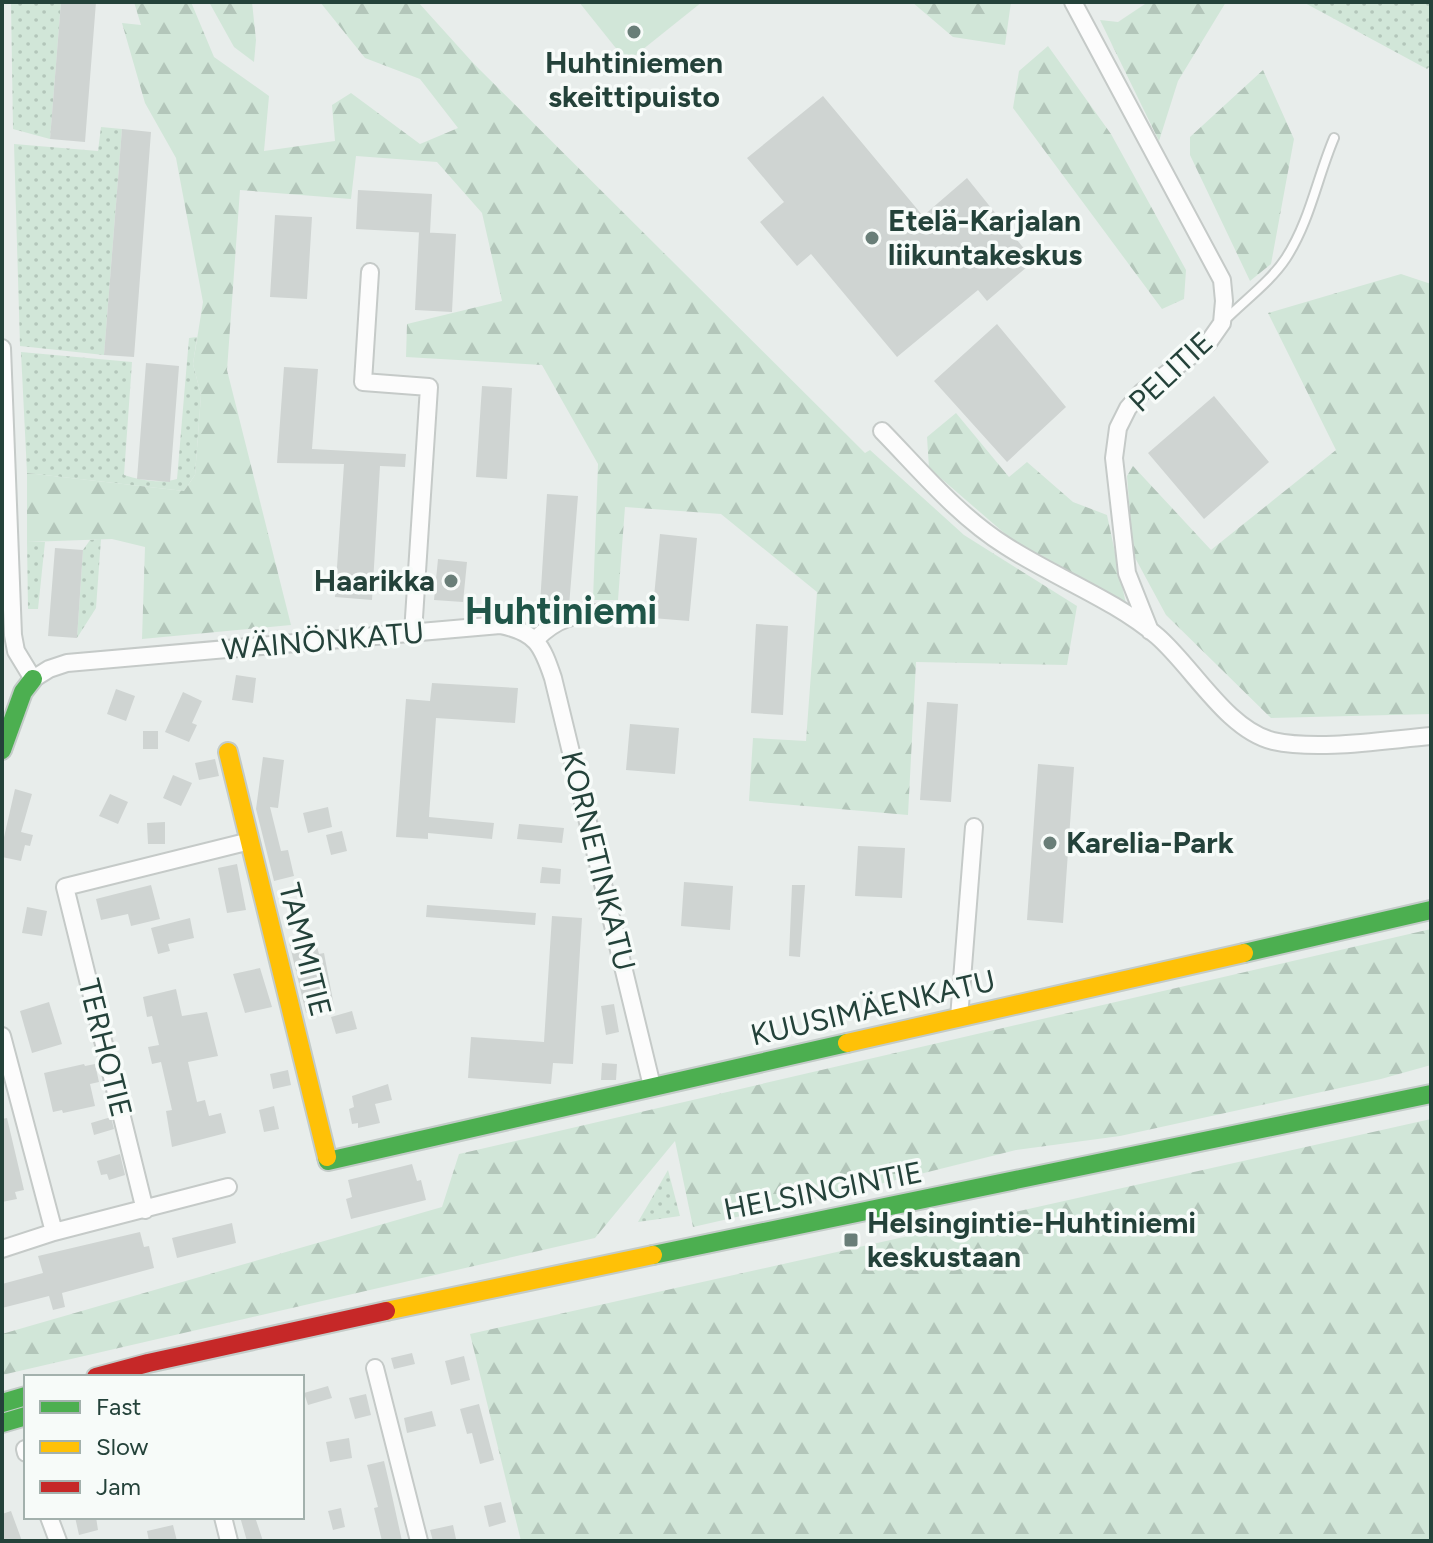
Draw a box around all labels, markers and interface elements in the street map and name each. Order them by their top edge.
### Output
marker: Huhtiniemen skeittipuisto [625,23,643,41]
place label: Huhtiniemen skeittipuisto [545,44,723,115]
place label: Etelä-Karjalan liikuntakeskus [888,202,1082,273]
marker: Etelä-Karjalan liikuntakeskus [863,229,881,247]
street label: PELITIE [1121,324,1220,420]
place label: Haarikka [314,562,435,599]
marker: Haarikka [442,572,460,590]
district label: Huhtiniemi [465,588,657,634]
street label: WÄINÖNKATU [220,613,426,668]
street label: KORNETINKATU [553,747,644,975]
place label: Karelia-Park [1066,824,1234,861]
marker: Karelia-Park [1041,834,1059,852]
street label: TAMMITIE [271,879,340,1020]
street label: KUUSIMÄENKATU [747,961,999,1054]
street label: TERHOTIE [70,975,141,1121]
street label: HELSINGINTIE [720,1153,925,1228]
place label: Helsingintie-Huhtiniemi keskustaan [867,1204,1196,1275]
marker: Helsingintie-Huhtiniemi keskustaan [842,1231,860,1249]
legend [24,1375,304,1519]
text: Fast [96,1392,141,1421]
text: Slow [96,1432,149,1461]
text: Jam [96,1472,141,1501]

